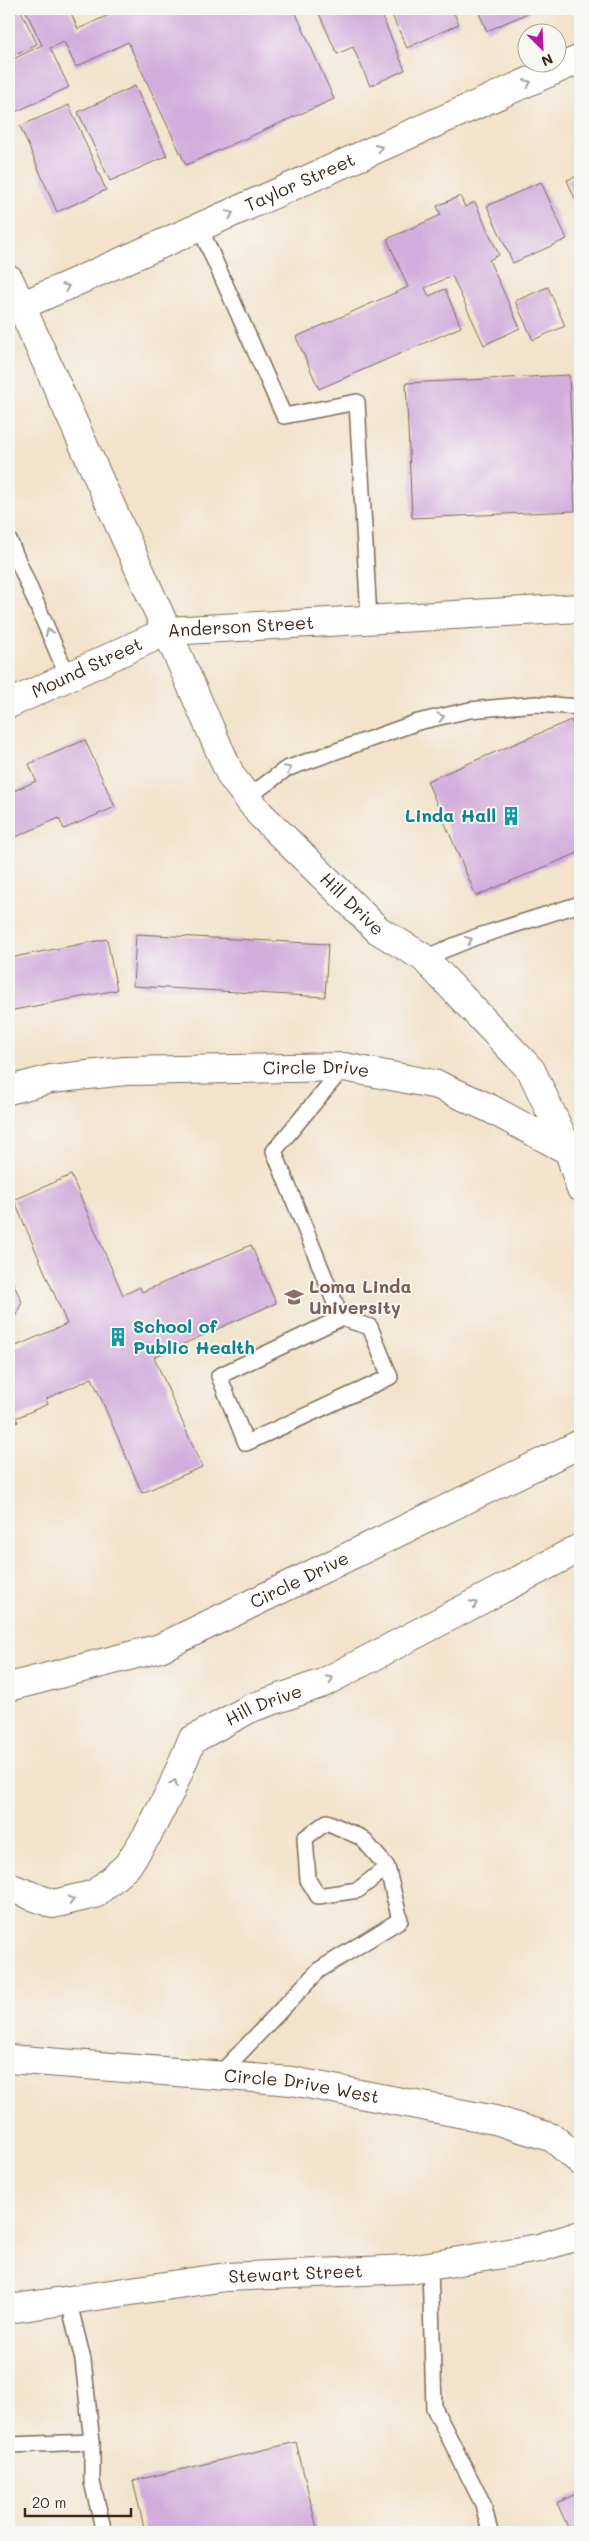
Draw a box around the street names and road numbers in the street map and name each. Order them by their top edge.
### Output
street label: Taylor Street [241,147,358,217]
street label: Anderson Street [167,610,315,642]
street label: Mound Street [27,631,146,703]
street label: Hill Drive [315,867,390,940]
street label: Circle Drive [262,1054,372,1083]
street label: Circle Drive [246,1545,352,1614]
street label: Hill Drive [221,1678,305,1731]
street label: Circle Drive West [223,2063,381,2108]
street label: Stewart Street [228,2258,363,2288]

